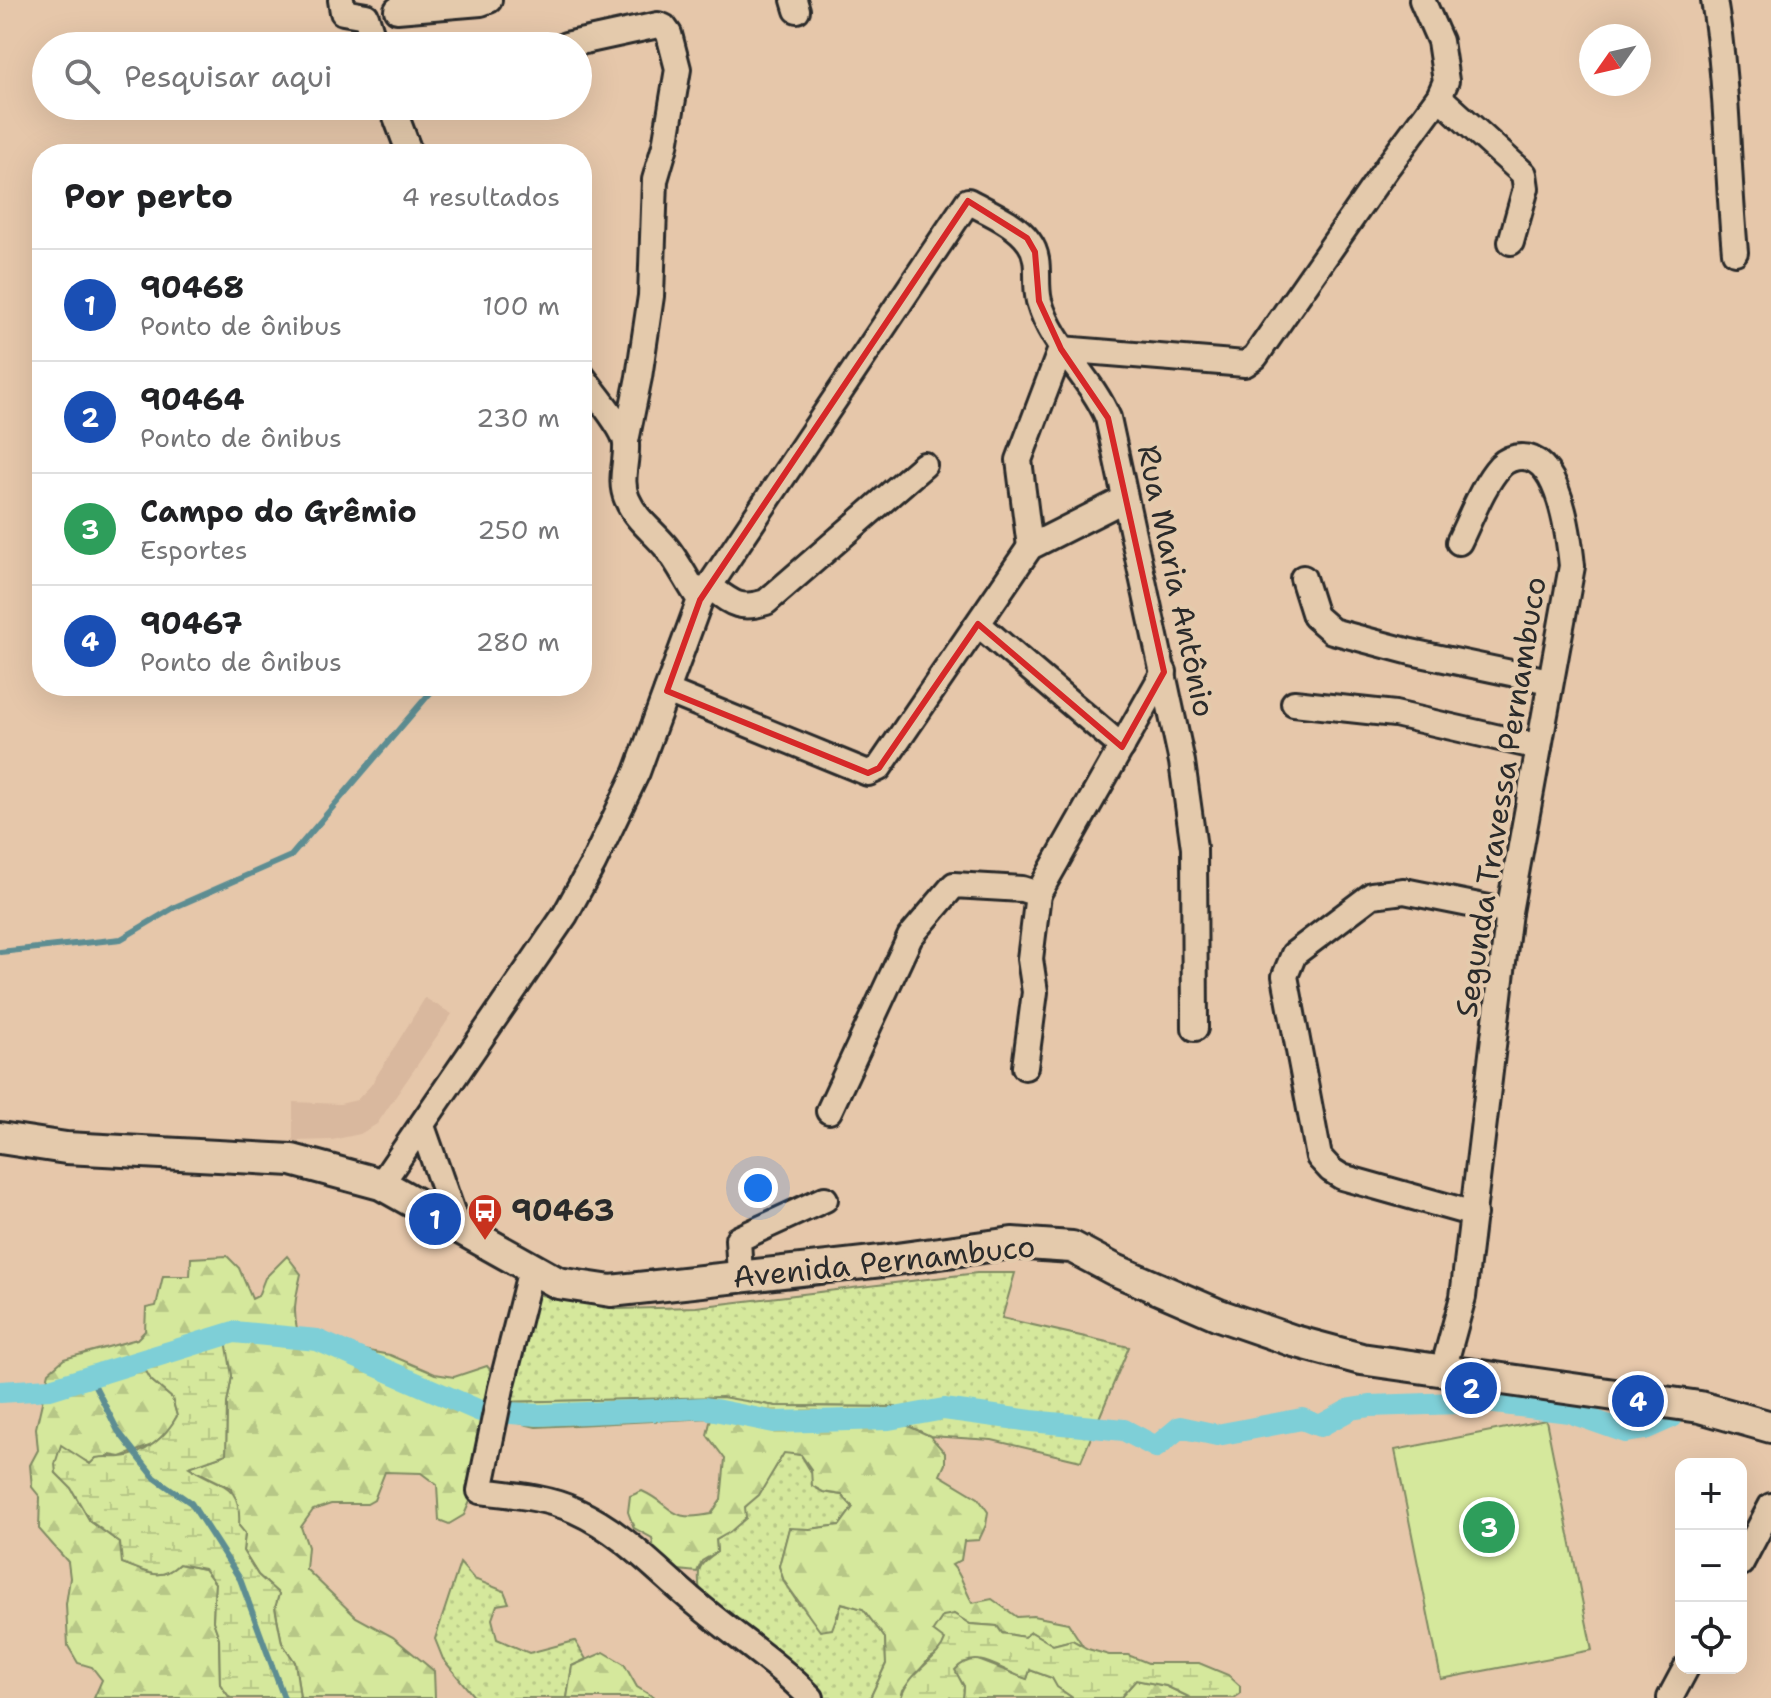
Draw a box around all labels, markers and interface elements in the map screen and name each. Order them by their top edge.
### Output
north arrow [1579,24,1651,96]
search box [32,32,592,120]
icon: search [60,54,104,98]
text: Pesquisar aqui [124,56,333,97]
text: Por perto [64,173,233,219]
text: 4 resultados [401,179,560,214]
text: 90468 [140,267,244,308]
text: 1 [84,288,96,323]
text: 100 m [482,288,560,323]
text: Ponto de ônibus [140,308,342,343]
text: 90464 [140,379,244,420]
text: 2 [81,400,99,435]
text: 230 m [476,400,560,435]
text: Ponto de ônibus [140,420,342,455]
street label: Rua Maria Antônio [1128,441,1225,721]
text: Campo do Grêmio [140,491,417,532]
text: 3 [81,512,99,547]
text: 250 m [477,512,560,547]
text: Esportes [140,532,248,567]
street label: Segunda Travessa Pernambuco [1445,574,1556,1020]
text: 90467 [140,603,243,644]
text: 4 [81,624,99,659]
text: 280 m [475,624,560,659]
text: Ponto de ônibus [140,644,342,679]
your location [738,1168,778,1208]
pin: 1 [409,1189,461,1249]
place label: 90463 [511,1190,615,1231]
bus stop icon: 90463 [466,1192,504,1242]
street label: Avenida Pernambuco [731,1225,1037,1298]
pin: 2 [1445,1358,1497,1418]
pin: 4 [1612,1371,1664,1431]
map controls [1675,1458,1747,1674]
button: + [1675,1458,1747,1530]
pin: 3 [1463,1497,1515,1557]
button: − [1675,1530,1747,1602]
button: locate [1675,1602,1747,1674]

